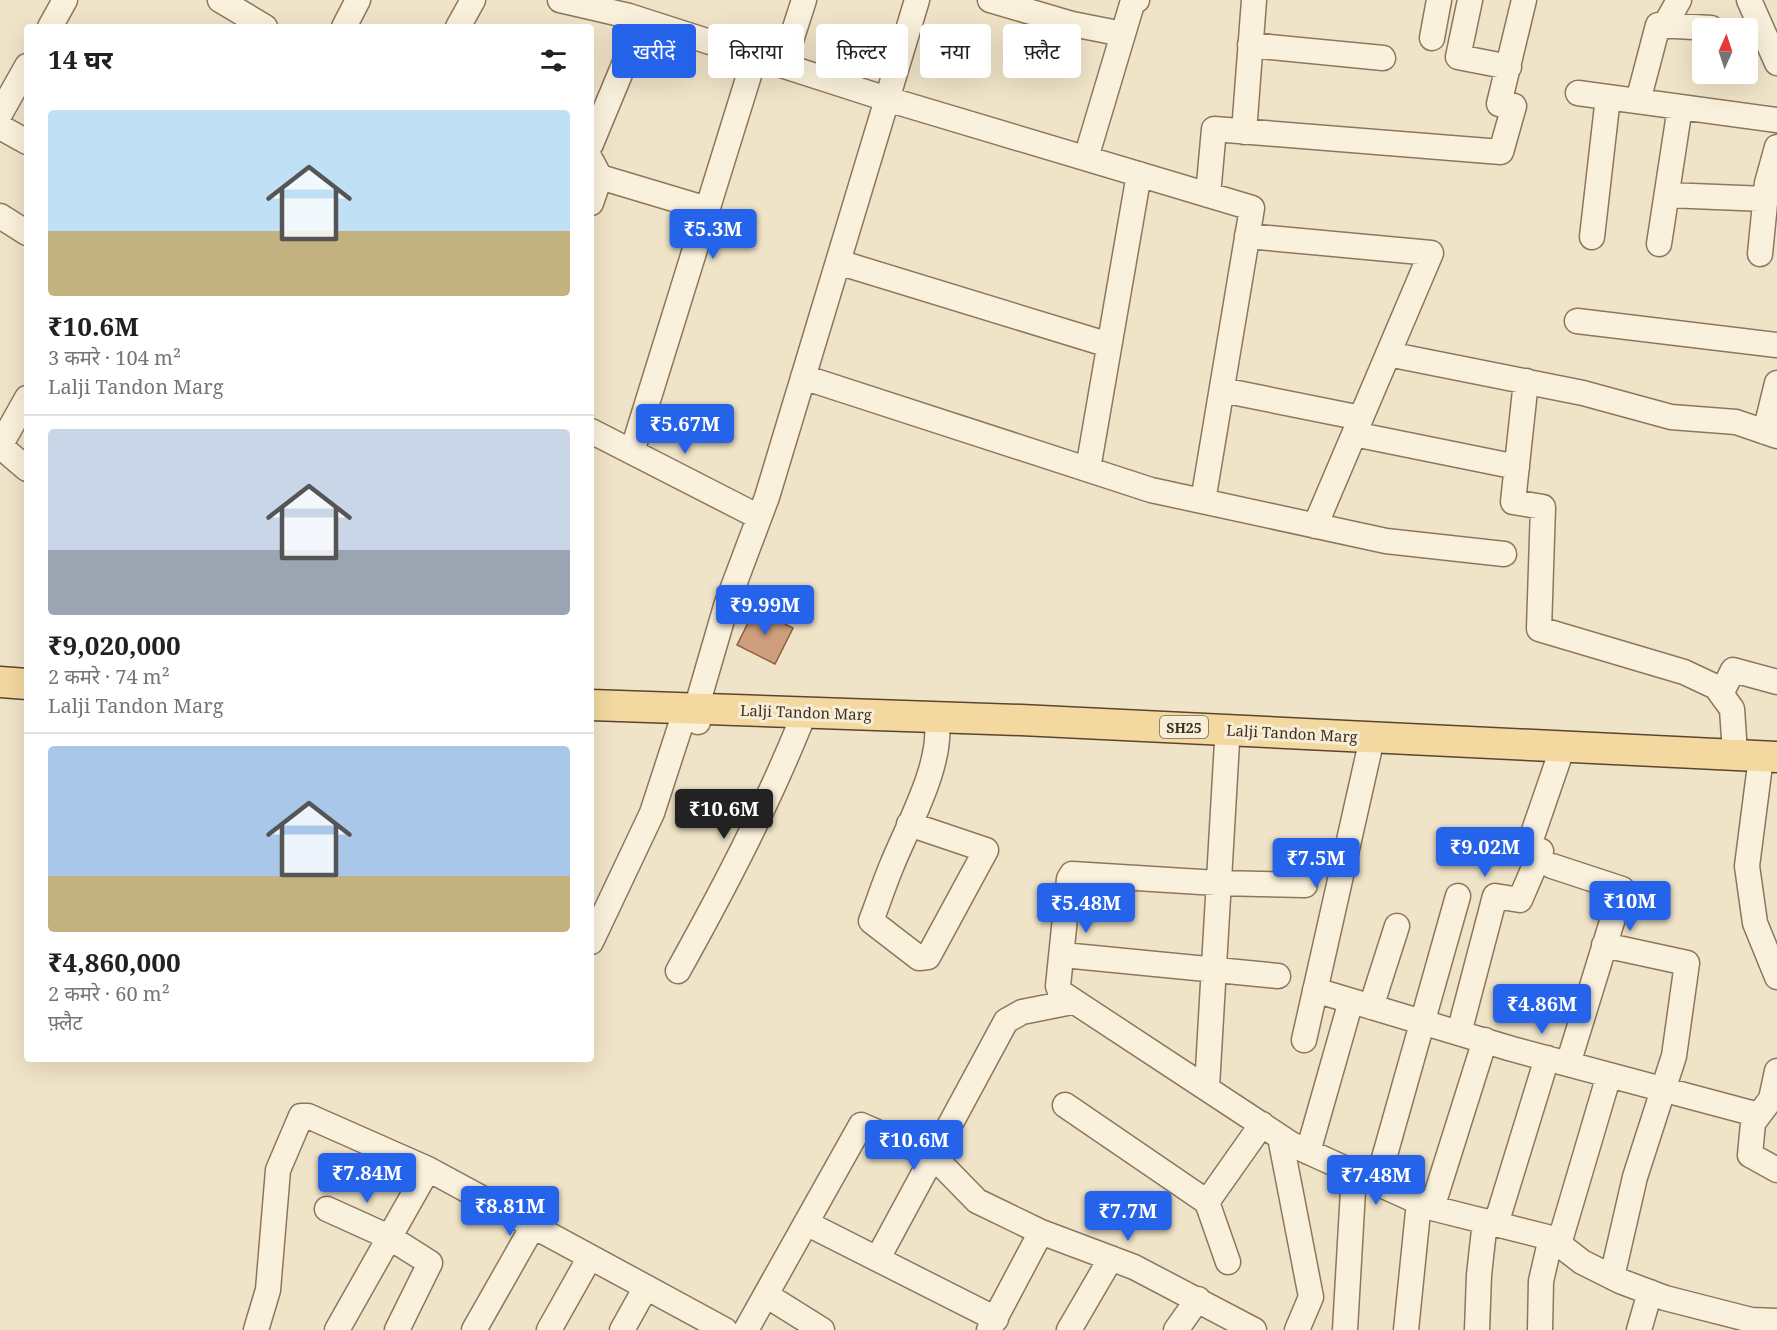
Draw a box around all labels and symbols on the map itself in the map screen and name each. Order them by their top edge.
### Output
north arrow [1692,18,1758,84]
pin: ₹5.3M [671,209,755,260]
pin: ₹5.67M [636,404,734,455]
pin: ₹9.99M [716,585,814,636]
street label: Lalji Tandon Marg [740,700,872,724]
road number: SH25 [1160,716,1208,738]
street label: Lalji Tandon Marg [1226,720,1358,746]
pin: ₹10.6M [675,789,773,840]
pin: ₹9.02M [1436,827,1534,878]
pin: ₹7.5M [1274,838,1358,889]
pin: ₹10M [1594,881,1666,932]
pin: ₹5.48M [1037,883,1135,934]
pin: ₹4.86M [1493,984,1591,1035]
pin: ₹10.6M [865,1120,963,1171]
pin: ₹7.84M [318,1153,416,1204]
pin: ₹7.48M [1327,1155,1425,1206]
pin: ₹8.81M [461,1186,559,1237]
pin: ₹7.7M [1086,1191,1170,1242]

